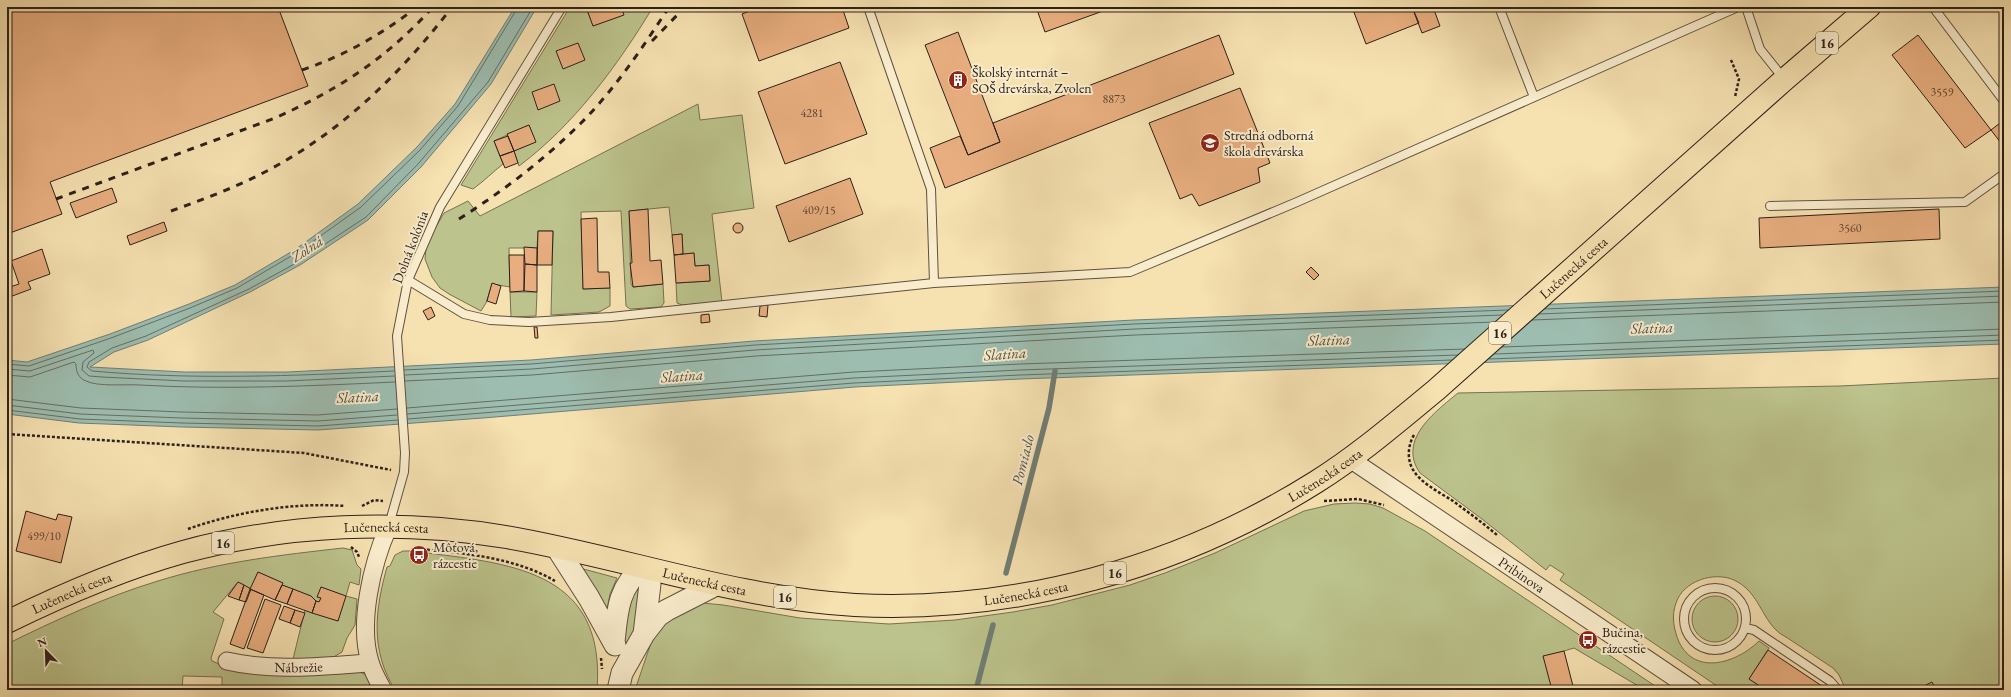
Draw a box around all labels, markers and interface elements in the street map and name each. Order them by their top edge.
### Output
road number: 16 [1816,32,1838,54]
place label: Školský internát – SOŠ drevárska, Zvolen [972,63,1092,97]
building icon: Školský internát – SOŠ drevárska, Zvolen [947,69,969,91]
house number: 3559 [1930,84,1954,100]
house number: 8873 [1102,91,1126,107]
house number: 4281 [800,105,824,121]
place label: Stredná odborná škola drevárska [1224,126,1314,160]
school or university icon: Stredná odborná škola drevárska [1199,132,1221,154]
house number: 409/15 [802,202,836,218]
street label: Dolná kolónia [388,208,432,286]
house number: 3560 [1838,220,1862,236]
water label: Zolná [286,231,327,266]
street label: Lučenecká cesta [1535,232,1611,303]
water label: Slatina [1629,317,1674,338]
road number: 16 [1489,322,1511,344]
water label: Slatina [1306,329,1351,350]
water label: Slatina [982,343,1027,365]
water label: Slatina [659,365,704,387]
water label: Slatina [335,386,380,407]
water label: Pomiaslo [1007,432,1038,487]
street label: Lučenecká cesta [1284,444,1366,506]
street label: Lučenecká cesta [343,517,430,537]
house number: 499/10 [27,528,61,544]
road number: 16 [212,532,234,554]
place label: Môťová, rázcestie [433,538,478,572]
bus stop icon: Môťová, rázcestie [408,544,430,566]
street label: Pribinova [1495,553,1549,597]
road number: 16 [1104,562,1126,584]
street label: Lučenecká cesta [661,563,748,599]
street label: Lučenecká cesta [29,567,115,618]
street label: Lučenecká cesta [983,577,1070,609]
road number: 16 [774,586,796,608]
place label: Bučina, rázcestie [1602,623,1646,657]
bus stop icon: Bučina, rázcestie [1577,629,1599,651]
north arrow [26,631,66,671]
text: N [35,634,49,650]
street label: Nábrežie [274,657,324,676]

